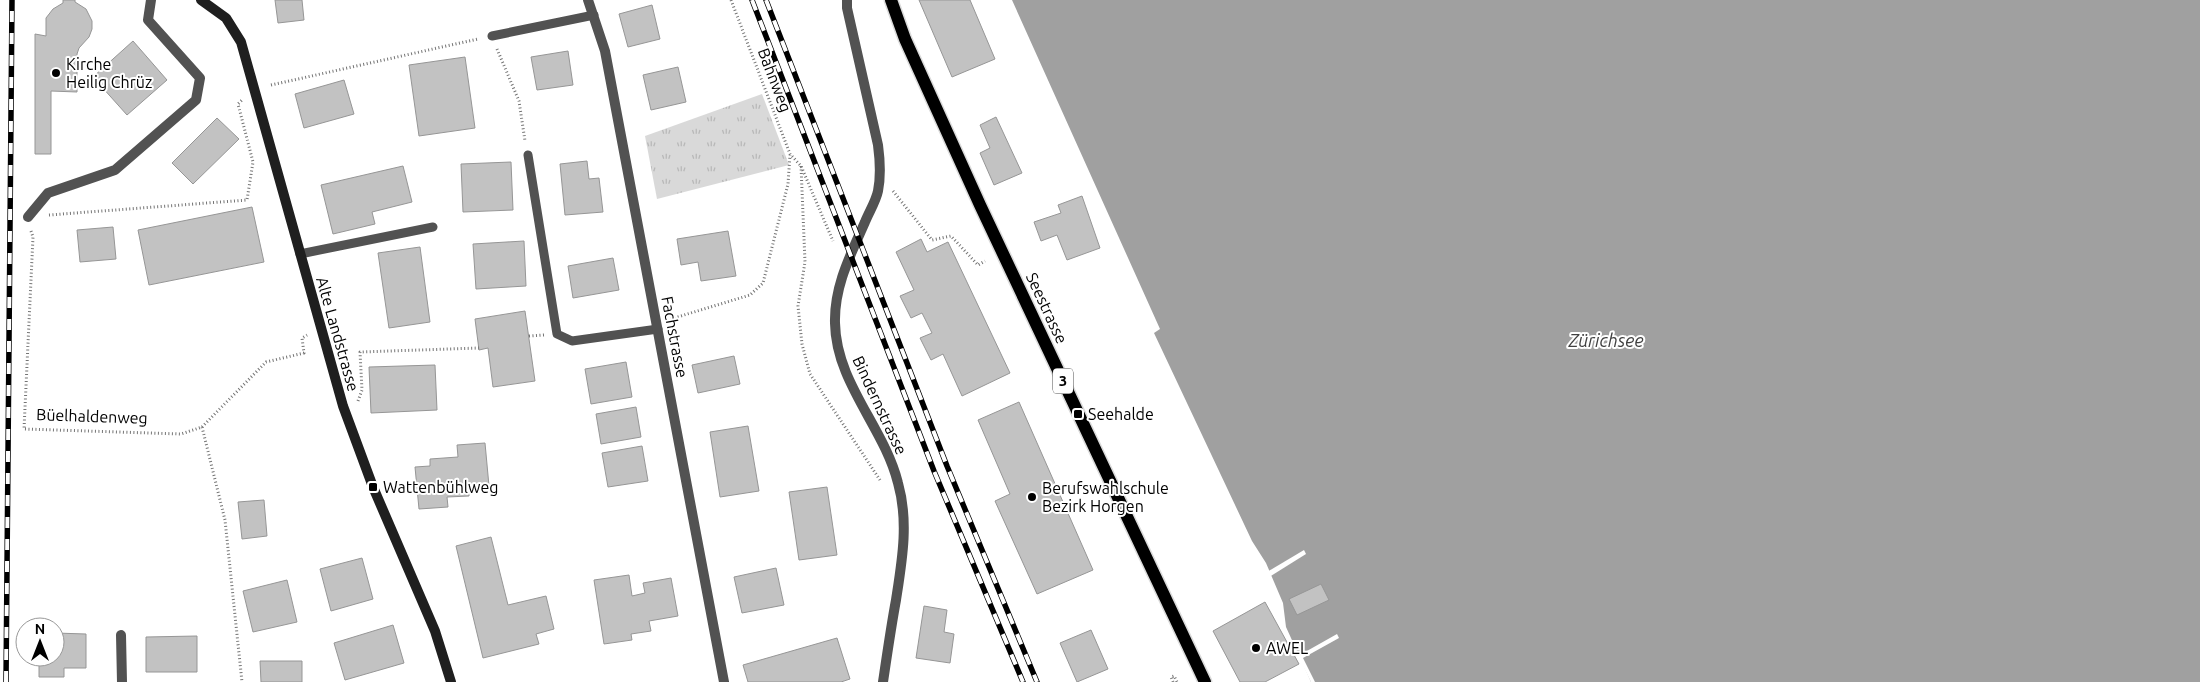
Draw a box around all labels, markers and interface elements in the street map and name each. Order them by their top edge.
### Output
street label: Bahnweg [755,45,795,115]
place label: Kirche Heilig Chrüz [66,55,152,91]
marker: Kirche Heilig Chrüz [50,67,62,79]
street label: Seestrasse [1023,270,1071,346]
street label: Alte Landstrasse [313,275,363,393]
street label: Fachstrasse [658,295,692,379]
water label: Zürichsee [1567,330,1644,350]
street label: Bindernstrasse [849,353,911,457]
road number: 3 [1053,368,1073,394]
street label: Büelhaldenweg [36,405,148,427]
place label: Seehalde [1088,405,1154,423]
marker: Seehalde [1072,408,1084,420]
place label: Wattenbühlweg [383,478,498,496]
place label: Berufswahlschule Bezirk Horgen [1042,479,1169,515]
marker: Wattenbühlweg [367,481,379,493]
marker: Berufswahlschule Bezirk Horgen [1026,491,1038,503]
north arrow [15,617,65,667]
text: N [35,621,45,637]
place label: AWEL [1266,639,1308,657]
marker: AWEL [1250,642,1262,654]

